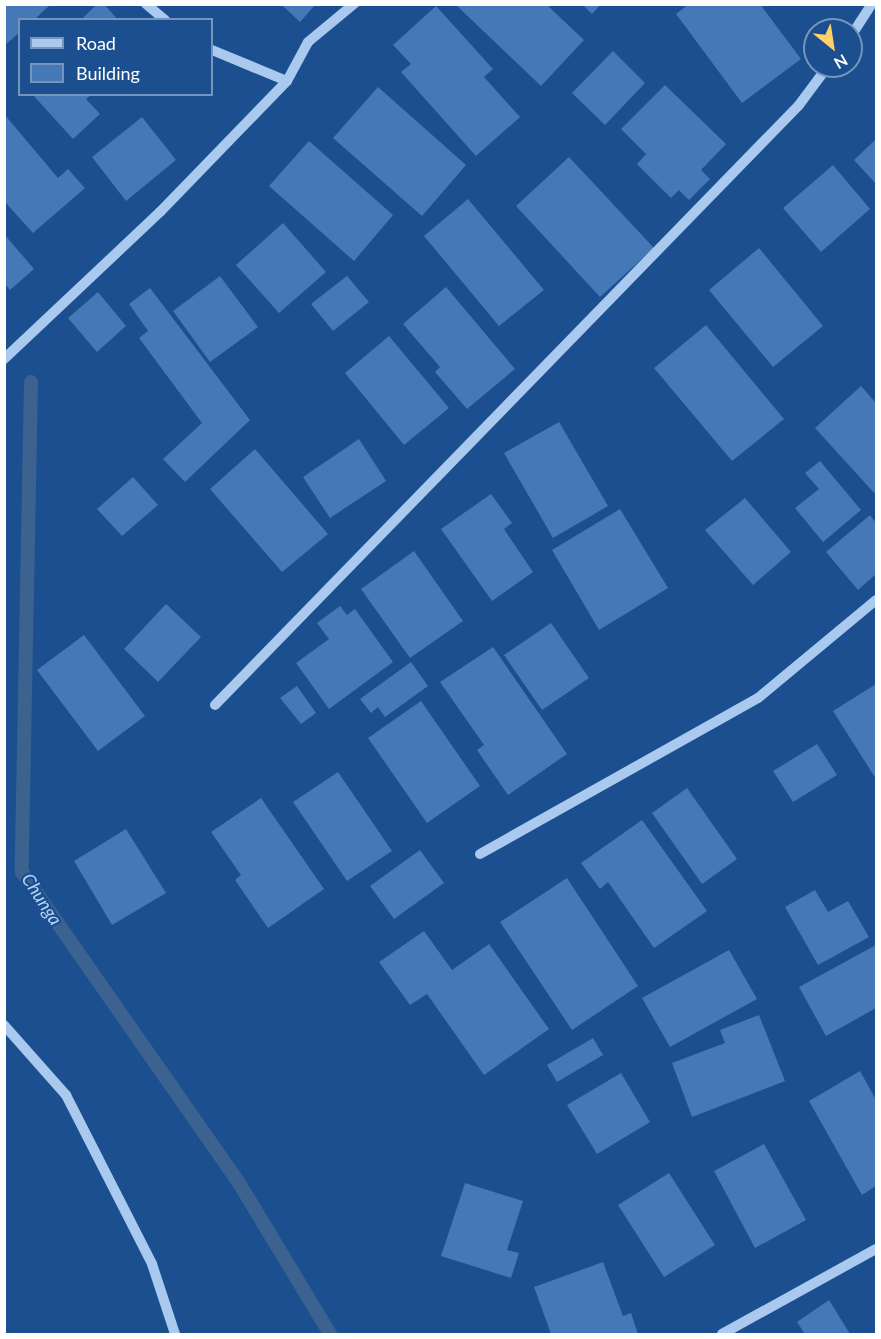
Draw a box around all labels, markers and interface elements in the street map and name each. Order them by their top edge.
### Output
legend [18,18,213,96]
north arrow [803,18,863,78]
text: Road [76,32,116,54]
text: N [831,51,851,74]
text: Building [76,62,140,84]
water label: Chunga [17,869,67,929]

